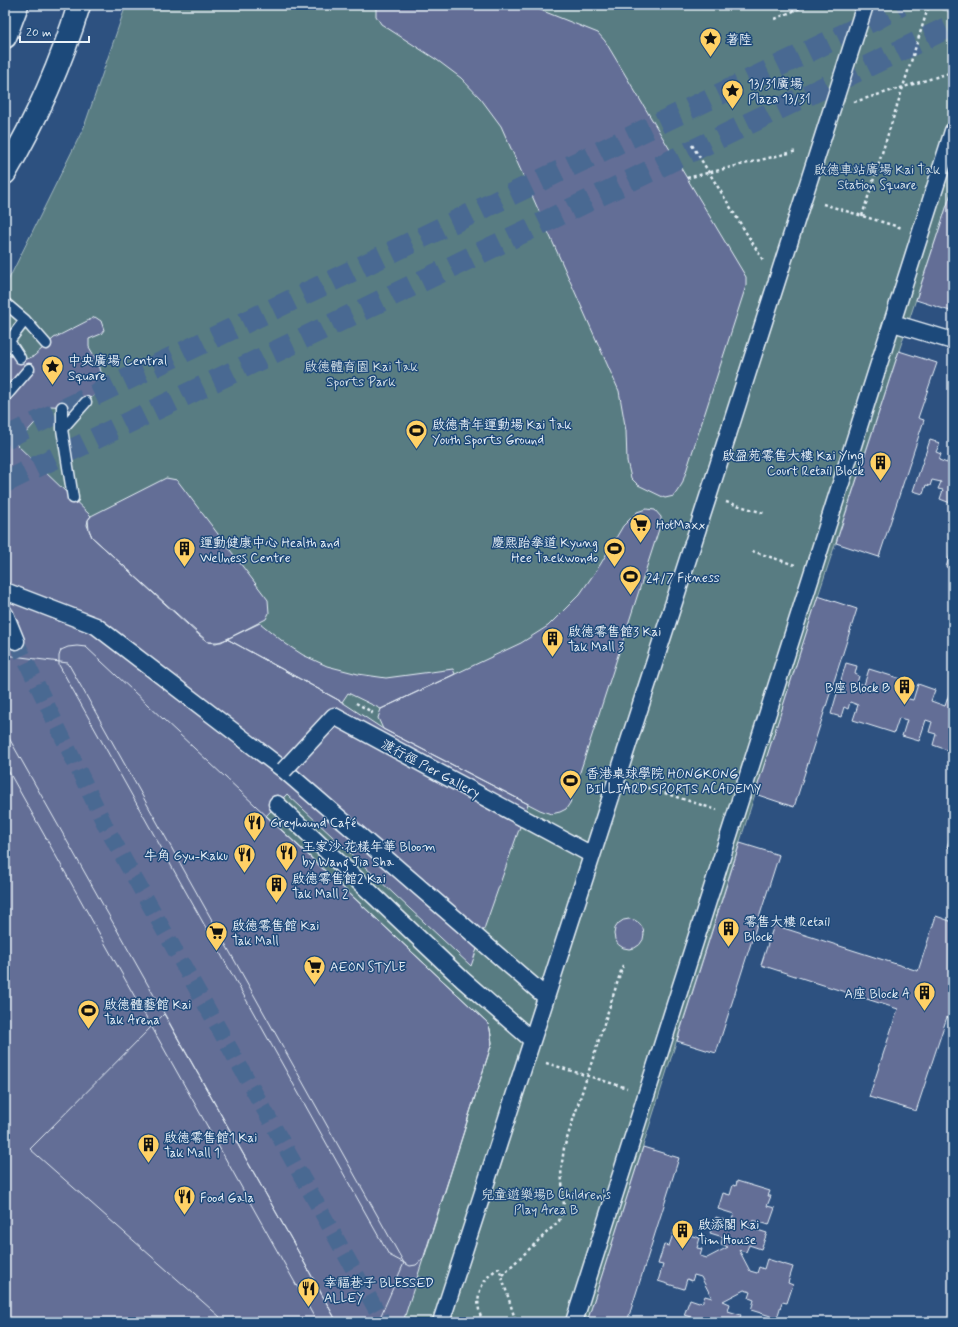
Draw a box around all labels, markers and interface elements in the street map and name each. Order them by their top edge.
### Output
scale bar [20,18,89,44]
text: 20 m [26,25,52,41]
place icon: 著陸 [698,26,724,59]
place label: 著陸 [726,32,752,49]
place label: 13/31廣場 Plaza 13/31 [748,76,811,108]
place icon: 13/31廣場 Plaza 13/31 [719,77,745,110]
park label: 啟德車站廣場 Kai Tak Station Square [814,162,941,194]
place label: 中央廣場 Central Square [68,353,167,385]
place icon: 中央廣場 Central Square [39,354,65,387]
park label: 啟德體育園 Kai Tak Sports Park [304,359,418,391]
place label: 啟德青年運動場 Kai Tak Youth Sports Ground [432,417,572,449]
sports icon: 啟德青年運動場 Kai Tak Youth Sports Ground [403,418,429,451]
place label: 啟盈苑零售大樓 Kai Ying Court Retail Block [722,448,864,480]
building icon: 啟盈苑零售大樓 Kai Ying Court Retail Block [867,449,893,482]
supermarket icon: HotMaxx [628,511,654,544]
place label: HotMaxx [656,517,705,534]
place label: 運動健康中心 Health and Wellness Centre [200,535,340,567]
place label: 慶熙跆拳道 Kyung Hee Taekwondo [492,535,598,567]
building icon: 運動健康中心 Health and Wellness Centre [172,536,198,569]
sports icon: 慶熙跆拳道 Kyung Hee Taekwondo [601,536,627,569]
sports icon: 24/7 Fitness [617,564,643,597]
place label: 24/7 Fitness [646,570,720,587]
place label: 啟德零售館3 Kai Tak Mall 3 [568,624,661,656]
building icon: 啟德零售館3 Kai Tak Mall 3 [540,625,566,658]
building icon: B座 Block B [892,674,918,707]
place label: B座 Block B [825,680,890,697]
street label: 渡行徑 Pier Gallery [378,736,483,802]
place label: 香港桌球學院 HONGKONG BILLIARD SPORTS ACADEMY [586,766,761,798]
sports icon: 香港桌球學院 HONGKONG BILLIARD SPORTS ACADEMY [557,767,583,800]
restaurant icon: Greyhound Café [241,809,267,842]
place label: Greyhound Café [270,815,356,832]
place label: 王家沙·花樣年華 Bloom by Wang Jia Sha [302,839,435,873]
restaurant icon: 王家沙·花樣年華 Bloom by Wang Jia Sha [273,840,299,873]
restaurant icon: 牛角 Gyu-Kaku [231,842,257,875]
place label: 牛角 Gyu-Kaku [144,848,228,865]
place label: 啟德零售館2 Kai Tak Mall 2 [292,871,386,903]
building icon: 啟德零售館2 Kai Tak Mall 2 [264,872,290,905]
place label: 零售大樓 Retail Block [744,914,830,946]
building icon: 零售大樓 Retail Block [715,915,741,948]
place label: 啟德零售館 Kai Tak Mall [232,918,319,950]
supermarket icon: 啟德零售館 Kai Tak Mall [203,919,229,952]
supermarket icon: AEON STYLE [301,953,327,986]
place label: AEON STYLE [330,959,406,976]
building icon: A座 Block A [912,980,938,1013]
place label: A座 Block A [845,986,910,1003]
place label: 啟德體藝館 Kai Tak Arena [104,997,191,1029]
sports icon: 啟德體藝館 Kai Tak Arena [76,998,102,1031]
place label: 啟德零售館1 Kai Tak Mall 1 [164,1130,257,1162]
building icon: 啟德零售館1 Kai Tak Mall 1 [135,1131,161,1164]
restaurant icon: Food Gala [172,1184,198,1217]
park label: 兒童遊樂場B Children's Play Area B [481,1187,611,1219]
place label: Food Gala [200,1190,254,1207]
place label: 啟添閣 Kai Tim House [698,1217,759,1249]
building icon: 啟添閣 Kai Tim House [669,1218,695,1251]
place label: 幸福巷子 BLESSED ALLEY [324,1275,434,1307]
restaurant icon: 幸福巷子 BLESSED ALLEY [295,1276,321,1309]

